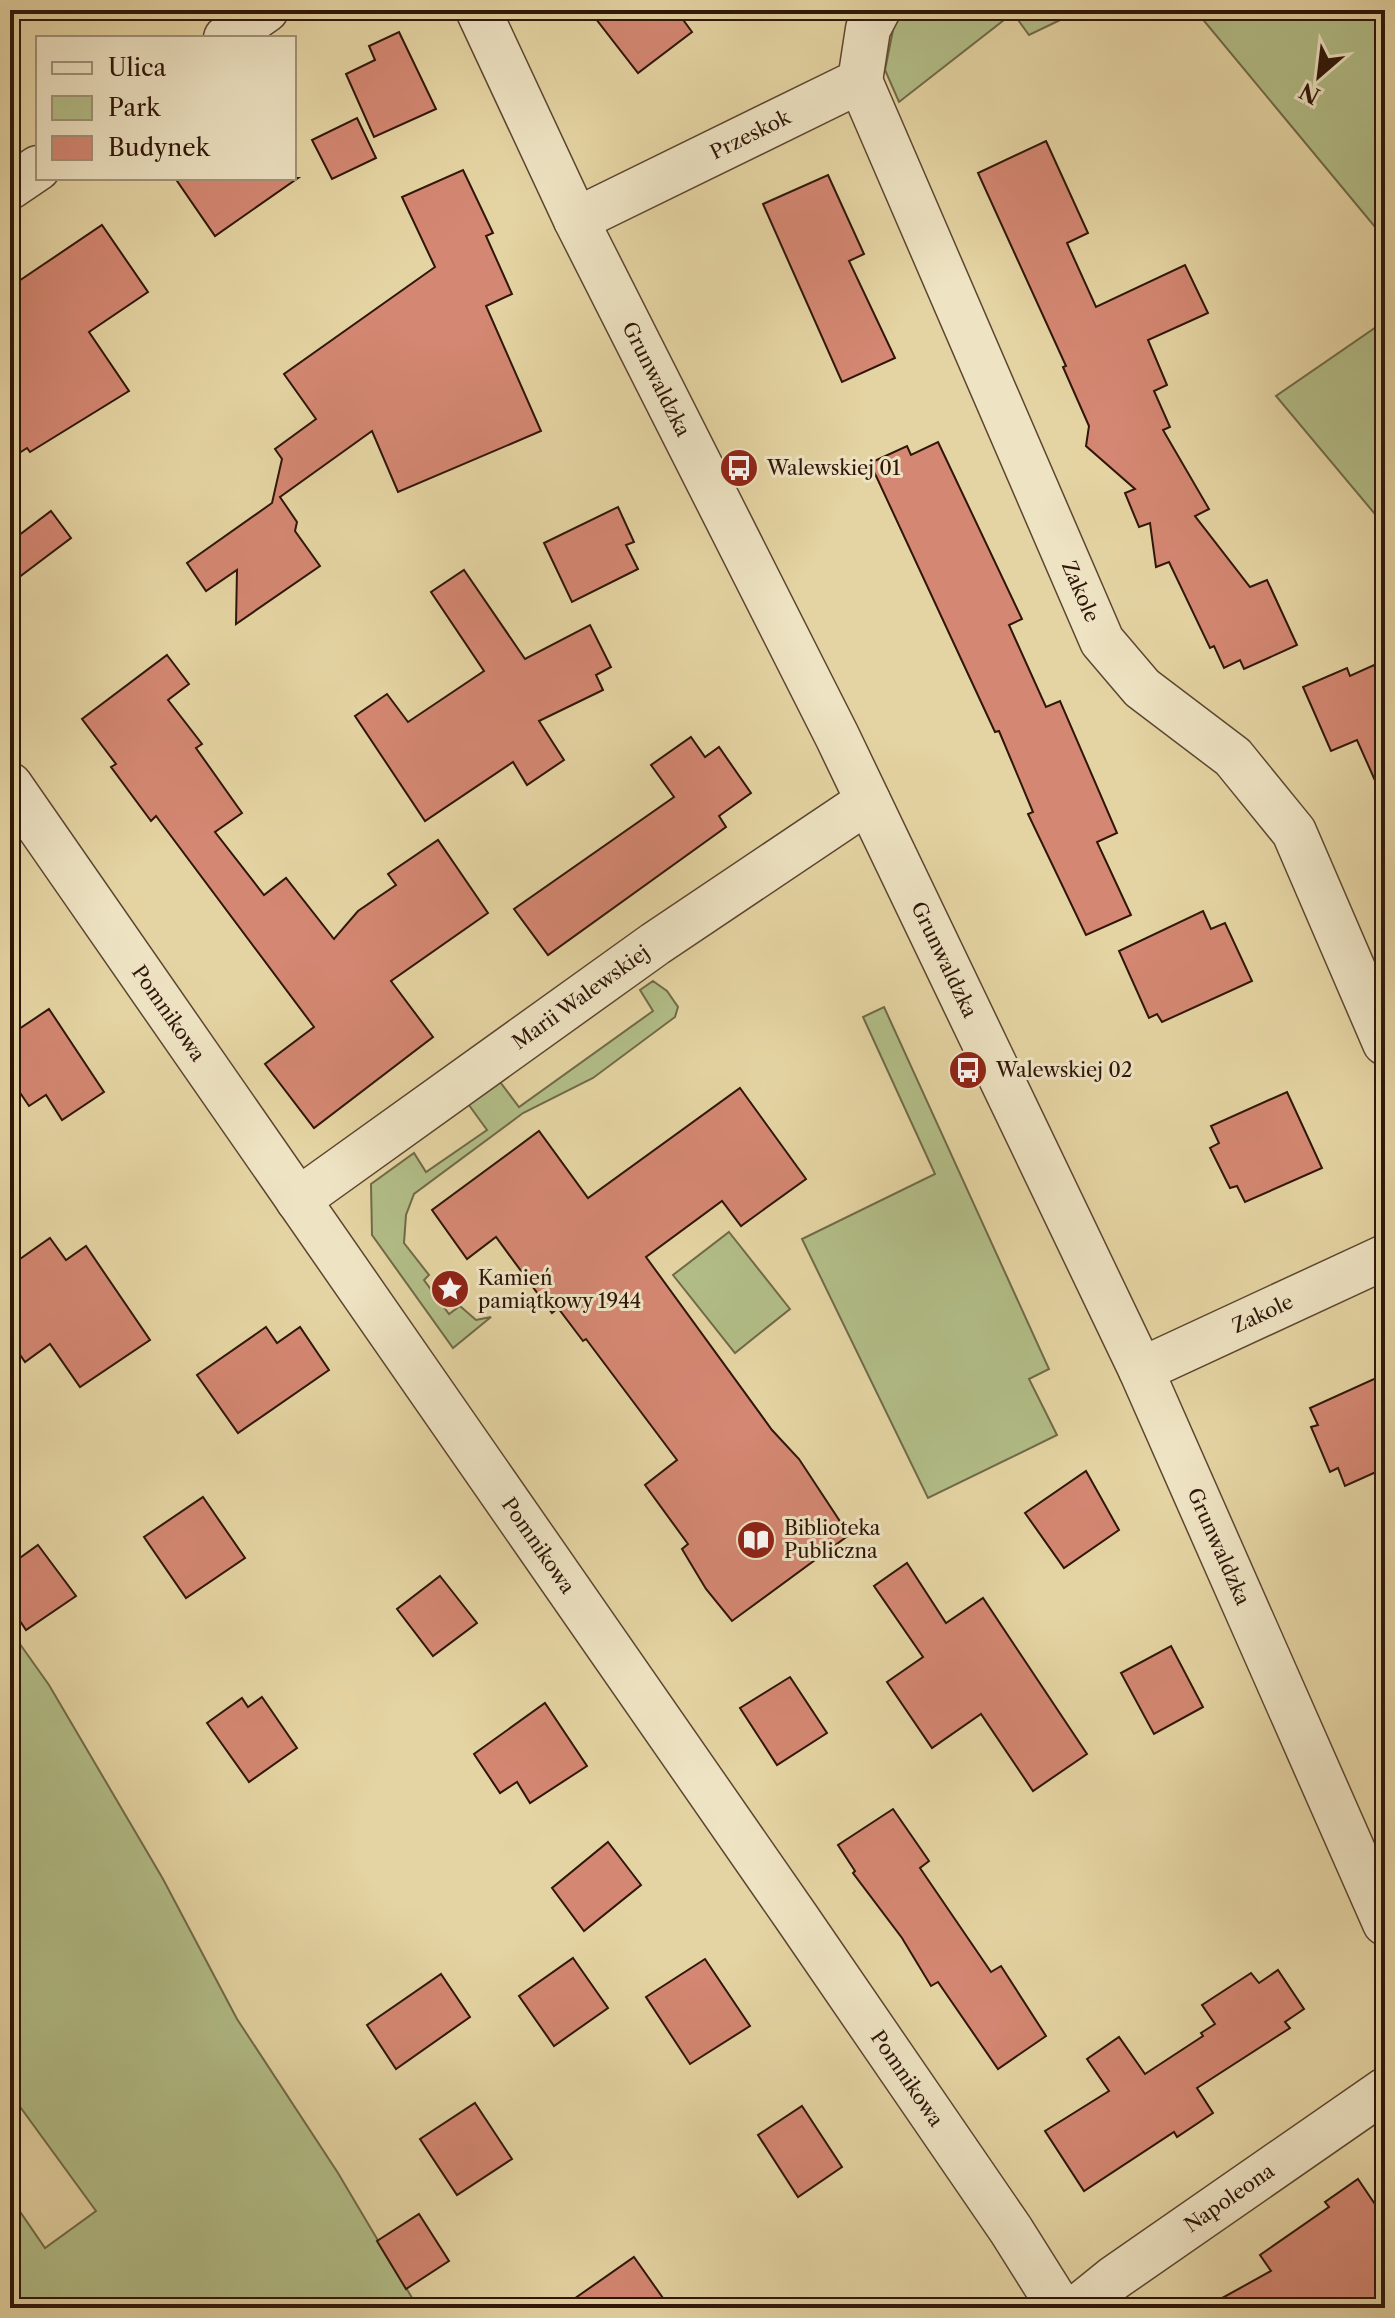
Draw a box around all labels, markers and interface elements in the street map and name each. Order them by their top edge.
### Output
legend [36,36,296,180]
north arrow [1279,36,1359,116]
text: Ulica [108,53,167,82]
text: N [1295,77,1325,110]
text: Park [108,93,161,122]
street label: Przeskok [706,104,796,165]
text: Budynek [108,133,211,162]
street label: Grunwaldzka [617,318,696,441]
bus stop icon: Walewskiej 01 [718,447,760,489]
place label: Walewskiej 01 [766,456,901,480]
street label: Zakole [1057,557,1104,626]
street label: Grunwaldzka [906,898,982,1022]
street label: Marii Walewskiej [508,940,654,1054]
street label: Pomnikowa [127,961,210,1066]
bus stop icon: Walewskiej 02 [947,1049,989,1091]
place label: Walewskiej 02 [995,1058,1132,1082]
place label: Kamień pamiątkowy 1944 [478,1266,641,1313]
place icon: Kamień pamiątkowy 1944 [429,1268,471,1310]
street label: Zakole [1228,1289,1297,1338]
street label: Grunwaldzka [1183,1484,1255,1609]
street label: Pomnikowa [497,1493,580,1598]
place label: Biblioteka Publiczna [784,1516,881,1563]
library icon: Biblioteka Publiczna [735,1519,777,1561]
street label: Pomnikowa [866,2026,949,2131]
street label: Napoleona [1180,2158,1279,2237]

